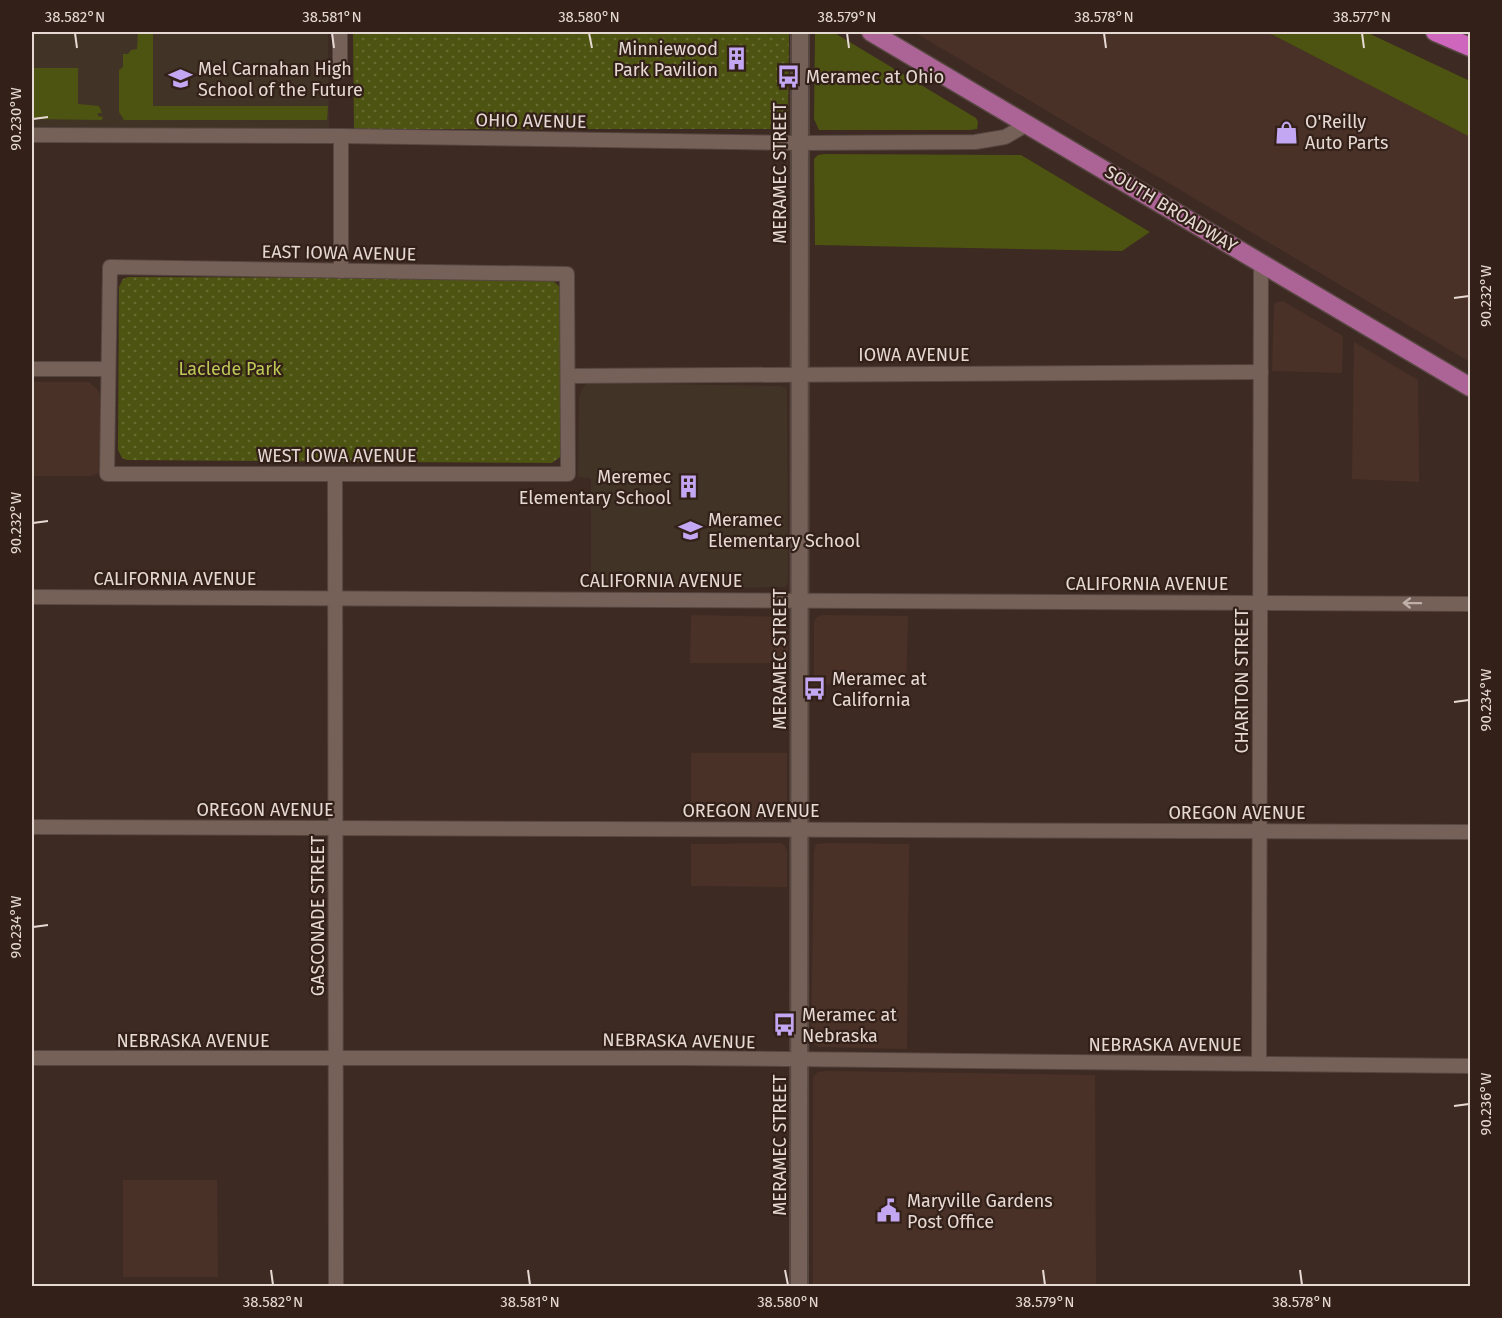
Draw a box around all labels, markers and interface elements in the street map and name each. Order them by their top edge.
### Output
text: 38.582°N [45,8,105,26]
text: 38.581°N [302,8,362,26]
text: 38.580°N [558,8,620,26]
text: 38.579°N [817,8,877,26]
text: 38.578°N [1074,8,1134,26]
text: 38.577°N [1333,8,1391,26]
place label: Minniewood Park Pavilion [613,38,718,81]
building icon: Minniewood Park Pavilion [723,46,749,72]
place label: Mel Carnahan High School of the Future [198,58,363,101]
bus stop icon: Meramec at Ohio [775,64,801,90]
school or university icon: Mel Carnahan High School of the Future [167,66,193,92]
place label: Meramec at Ohio [806,66,944,88]
text: 90.230°W [7,87,25,151]
street label: MERAMEC STREET [769,102,791,244]
street label: OHIO AVENUE [475,109,587,133]
place label: O'Reilly Auto Parts [1305,111,1388,154]
shop icon: O'Reilly Auto Parts [1274,119,1300,145]
street label: SOUTH BROADWAY [1101,161,1241,257]
street label: EAST IOWA AVENUE [261,241,417,265]
text: 90.232°W [1477,264,1495,327]
street label: IOWA AVENUE [858,344,970,366]
park label: Laclede Park [179,358,282,380]
street label: WEST IOWA AVENUE [257,445,417,467]
place label: Meremec Elementary School [519,466,671,509]
building icon: Meremec Elementary School [676,474,702,500]
text: 90.232°W [7,491,25,554]
place label: Meramec Elementary School [708,509,860,552]
school or university icon: Meramec Elementary School [677,517,703,543]
street label: CALIFORNIA AVENUE [94,568,256,590]
street label: CALIFORNIA AVENUE [580,570,742,592]
street label: CALIFORNIA AVENUE [1066,573,1228,595]
street label: MERAMEC STREET [769,588,791,730]
one-way arrow [1403,597,1423,609]
street label: CHARITON STREET [1231,608,1253,754]
place label: Meramec at California [832,668,927,711]
text: 90.234°W [1477,668,1495,731]
bus stop icon: Meramec at California [801,676,827,702]
street label: OREGON AVENUE [196,799,334,821]
street label: OREGON AVENUE [682,800,820,822]
street label: OREGON AVENUE [1168,802,1306,824]
street label: GASCONADE STREET [307,835,329,996]
text: 90.234°W [7,895,25,958]
place label: Meramec at Nebraska [802,1004,897,1047]
bus stop icon: Meramec at Nebraska [771,1012,797,1038]
street label: NEBRASKA AVENUE [602,1029,756,1053]
street label: NEBRASKA AVENUE [116,1030,270,1052]
street label: NEBRASKA AVENUE [1088,1034,1242,1056]
text: 90.236°W [1477,1072,1495,1135]
street label: MERAMEC STREET [769,1074,791,1216]
place label: Maryville Gardens Post Office [907,1190,1053,1233]
public building icon: Maryville Gardens Post Office [876,1198,902,1224]
text: 38.582°N [243,1293,303,1311]
text: 38.581°N [500,1293,560,1311]
text: 38.580°N [757,1293,819,1311]
text: 38.579°N [1015,1293,1075,1311]
text: 38.578°N [1272,1293,1332,1311]

